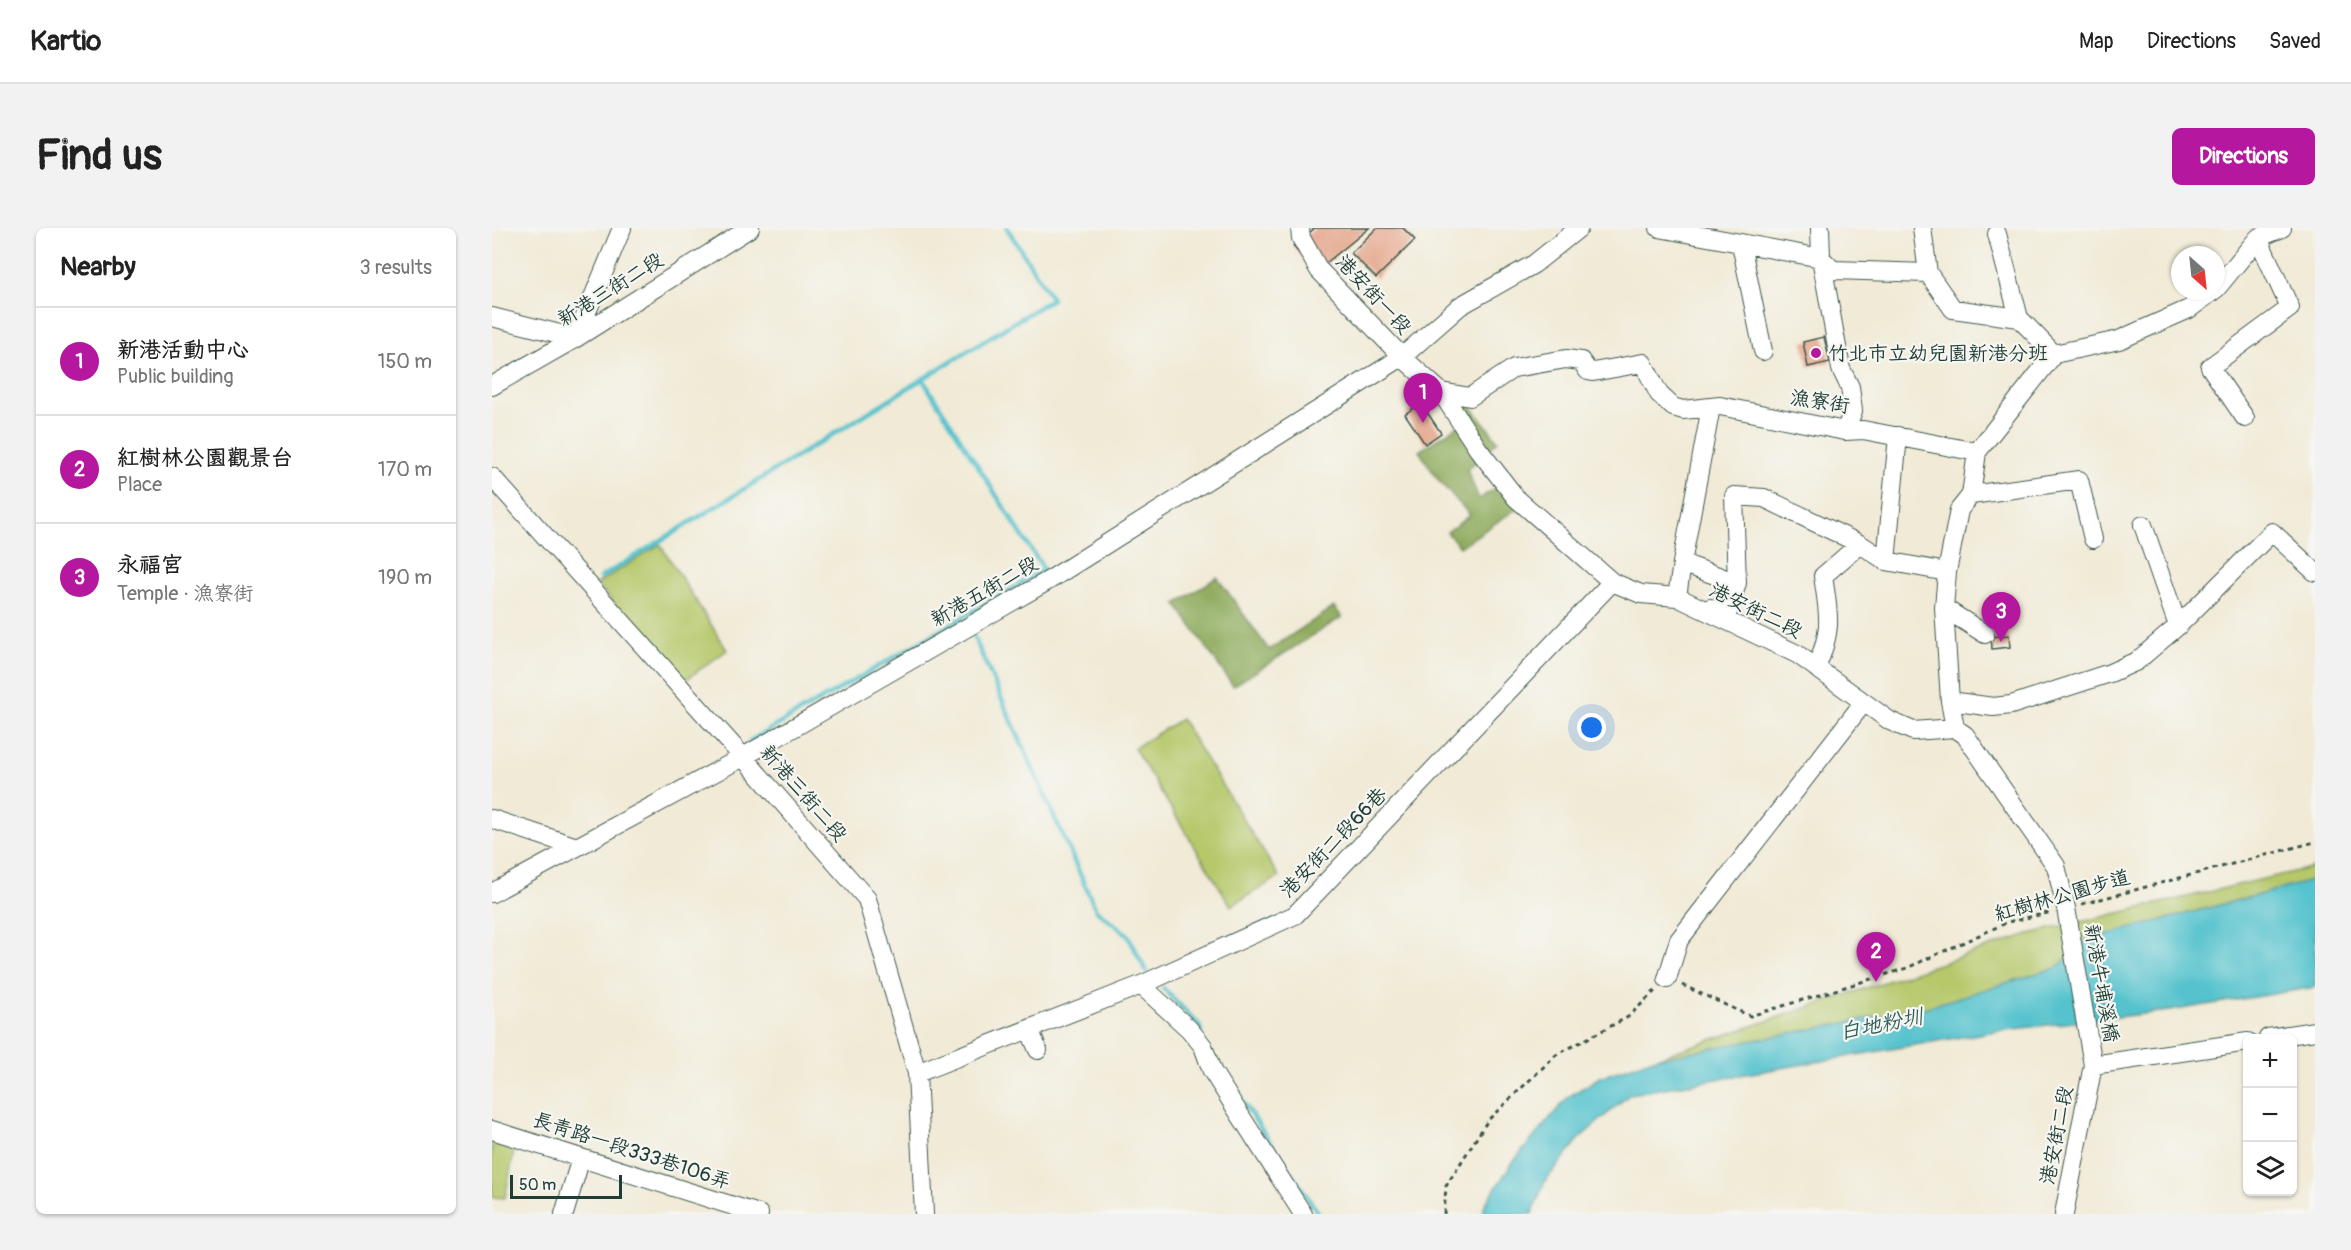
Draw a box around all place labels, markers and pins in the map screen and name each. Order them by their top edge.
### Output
place label: 竹北市立幼兒園新港分班 [1828,341,2048,366]
marker: 竹北市立幼兒園新港分班 [1809,346,1823,360]
pin: 1 [1404,374,1442,423]
pin: 3 [1982,592,2020,642]
pin: 2 [1856,932,1896,982]

